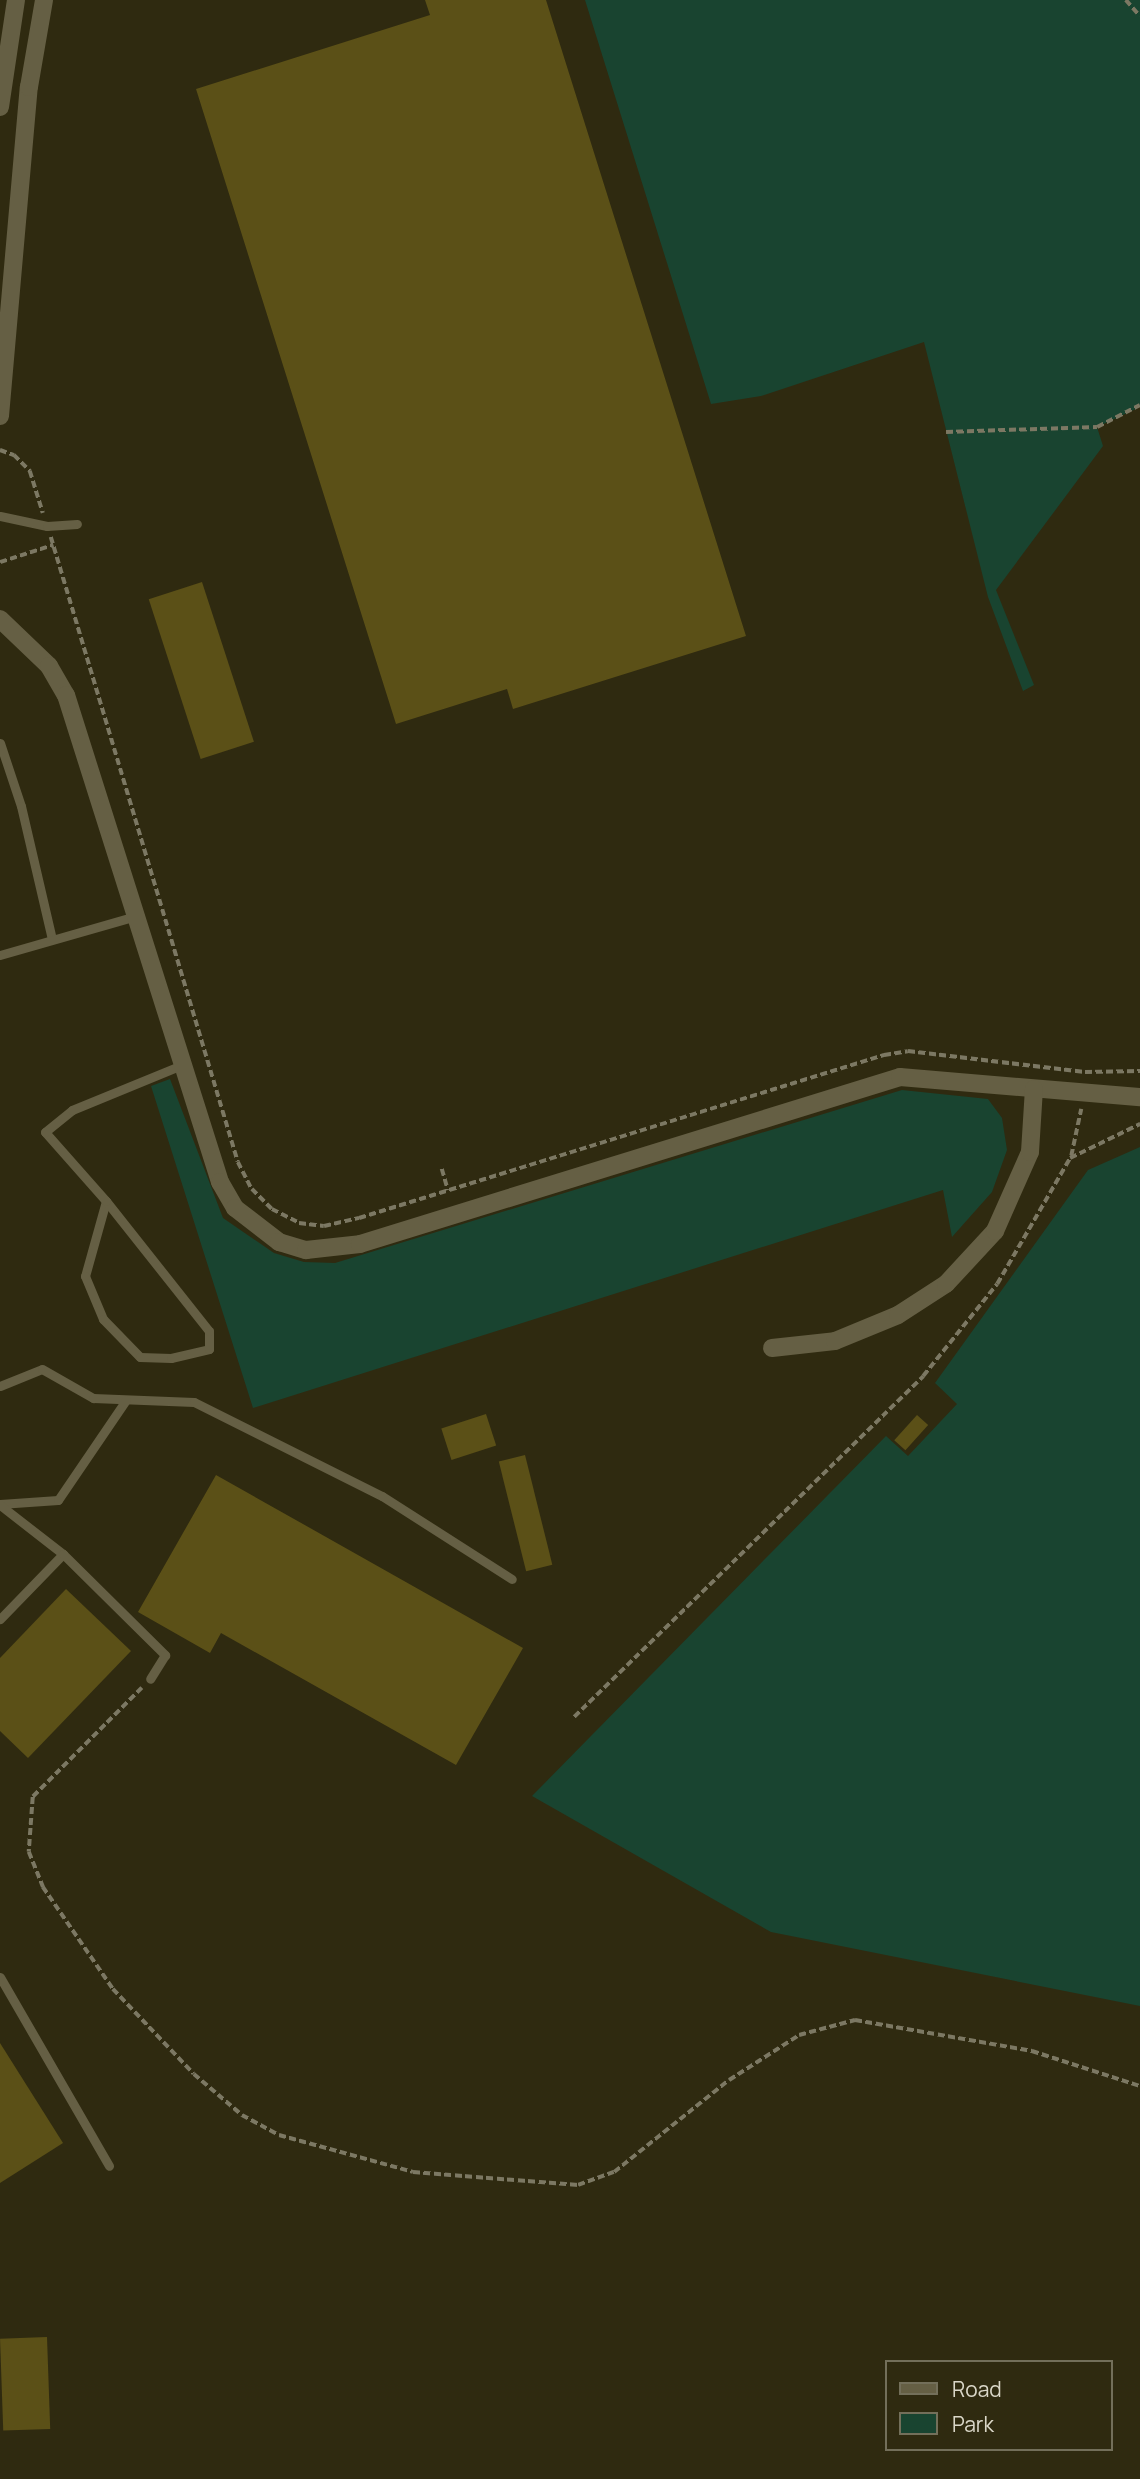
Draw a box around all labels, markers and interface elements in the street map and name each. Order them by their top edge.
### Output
legend [884,2360,1112,2451]
text: Road [952,2375,1002,2403]
text: Park [952,2410,994,2438]

